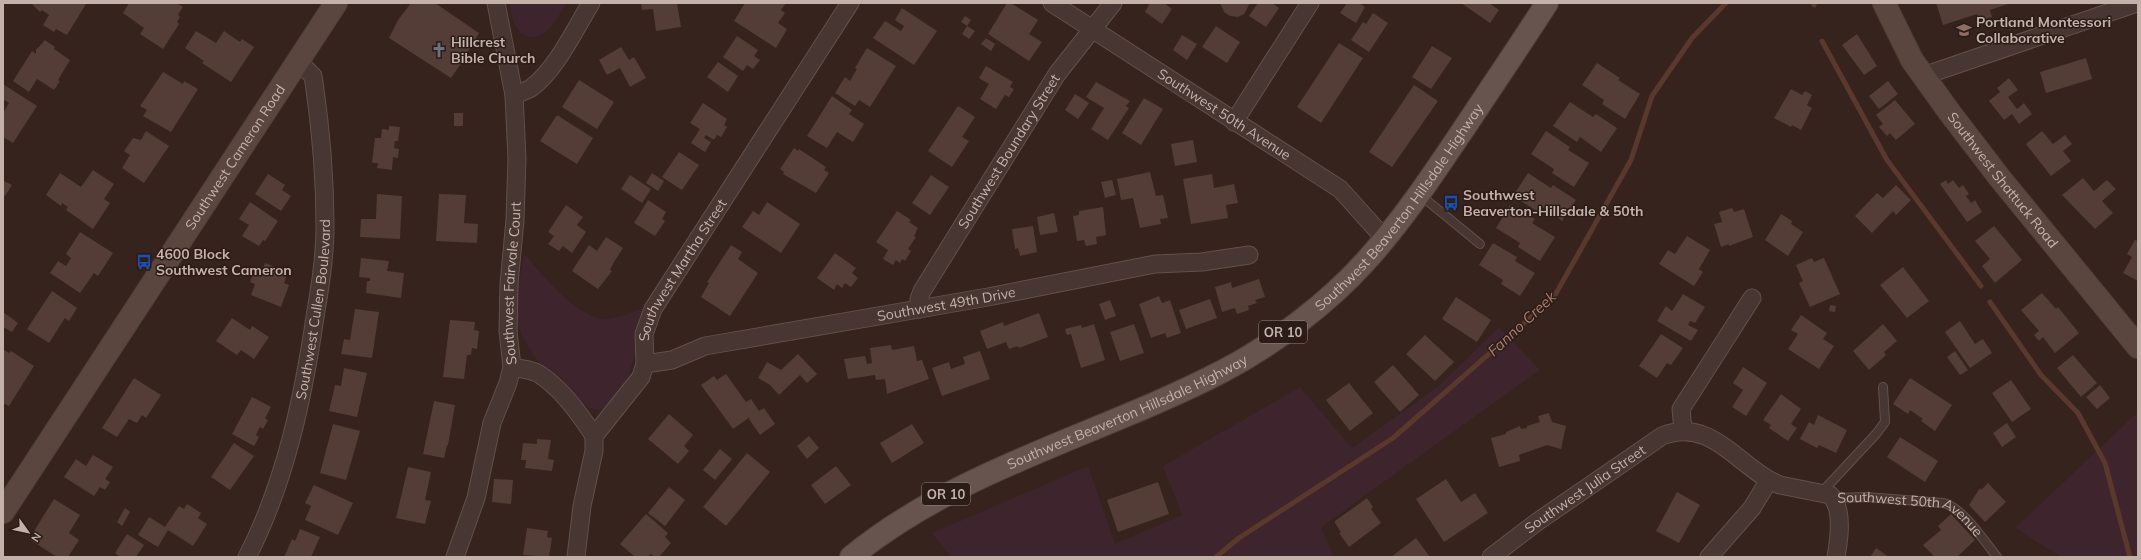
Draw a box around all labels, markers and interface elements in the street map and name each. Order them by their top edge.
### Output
place label: Portland Montessori Collaborative [1976,13,2111,47]
school or university icon: Portland Montessori Collaborative [1955,21,1973,39]
place label: Hillcrest Bible Church [451,33,535,67]
church icon: Hillcrest Bible Church [430,41,448,59]
street label: Southwest 50th Avenue [1154,65,1294,164]
street label: Southwest Boundary Street [954,71,1064,232]
street label: Southwest Cameron Road [181,81,289,233]
street label: Southwest Beaverton Hillsdale Highway [1311,100,1487,315]
street label: Southwest Shattuck Road [1944,108,2062,251]
place label: Southwest Beaverton-Hillsdale & 50th [1463,186,1643,220]
bus stop icon: Southwest Beaverton-Hillsdale & 50th [1442,194,1460,212]
street label: Southwest Martha Street [635,195,731,341]
street label: Southwest Fairvale Court [499,201,525,366]
street label: Southwest Cullen Boulevard [292,219,334,401]
place label: 4600 Block Southwest Cameron [156,245,292,279]
bus stop icon: 4600 Block Southwest Cameron [135,253,153,271]
street label: Southwest 49th Drive [876,283,1017,325]
water label: Fanno Creek [1483,286,1561,360]
road number: OR 10 [1259,321,1307,343]
street label: Southwest Beaverton Hillsdale Highway [1004,350,1251,473]
street label: Southwest Julia Street [1521,441,1649,537]
road number: OR 10 [922,483,970,505]
street label: Southwest 50th Avenue [1837,488,1987,540]
north arrow [8,512,48,552]
text: N [28,530,45,545]

